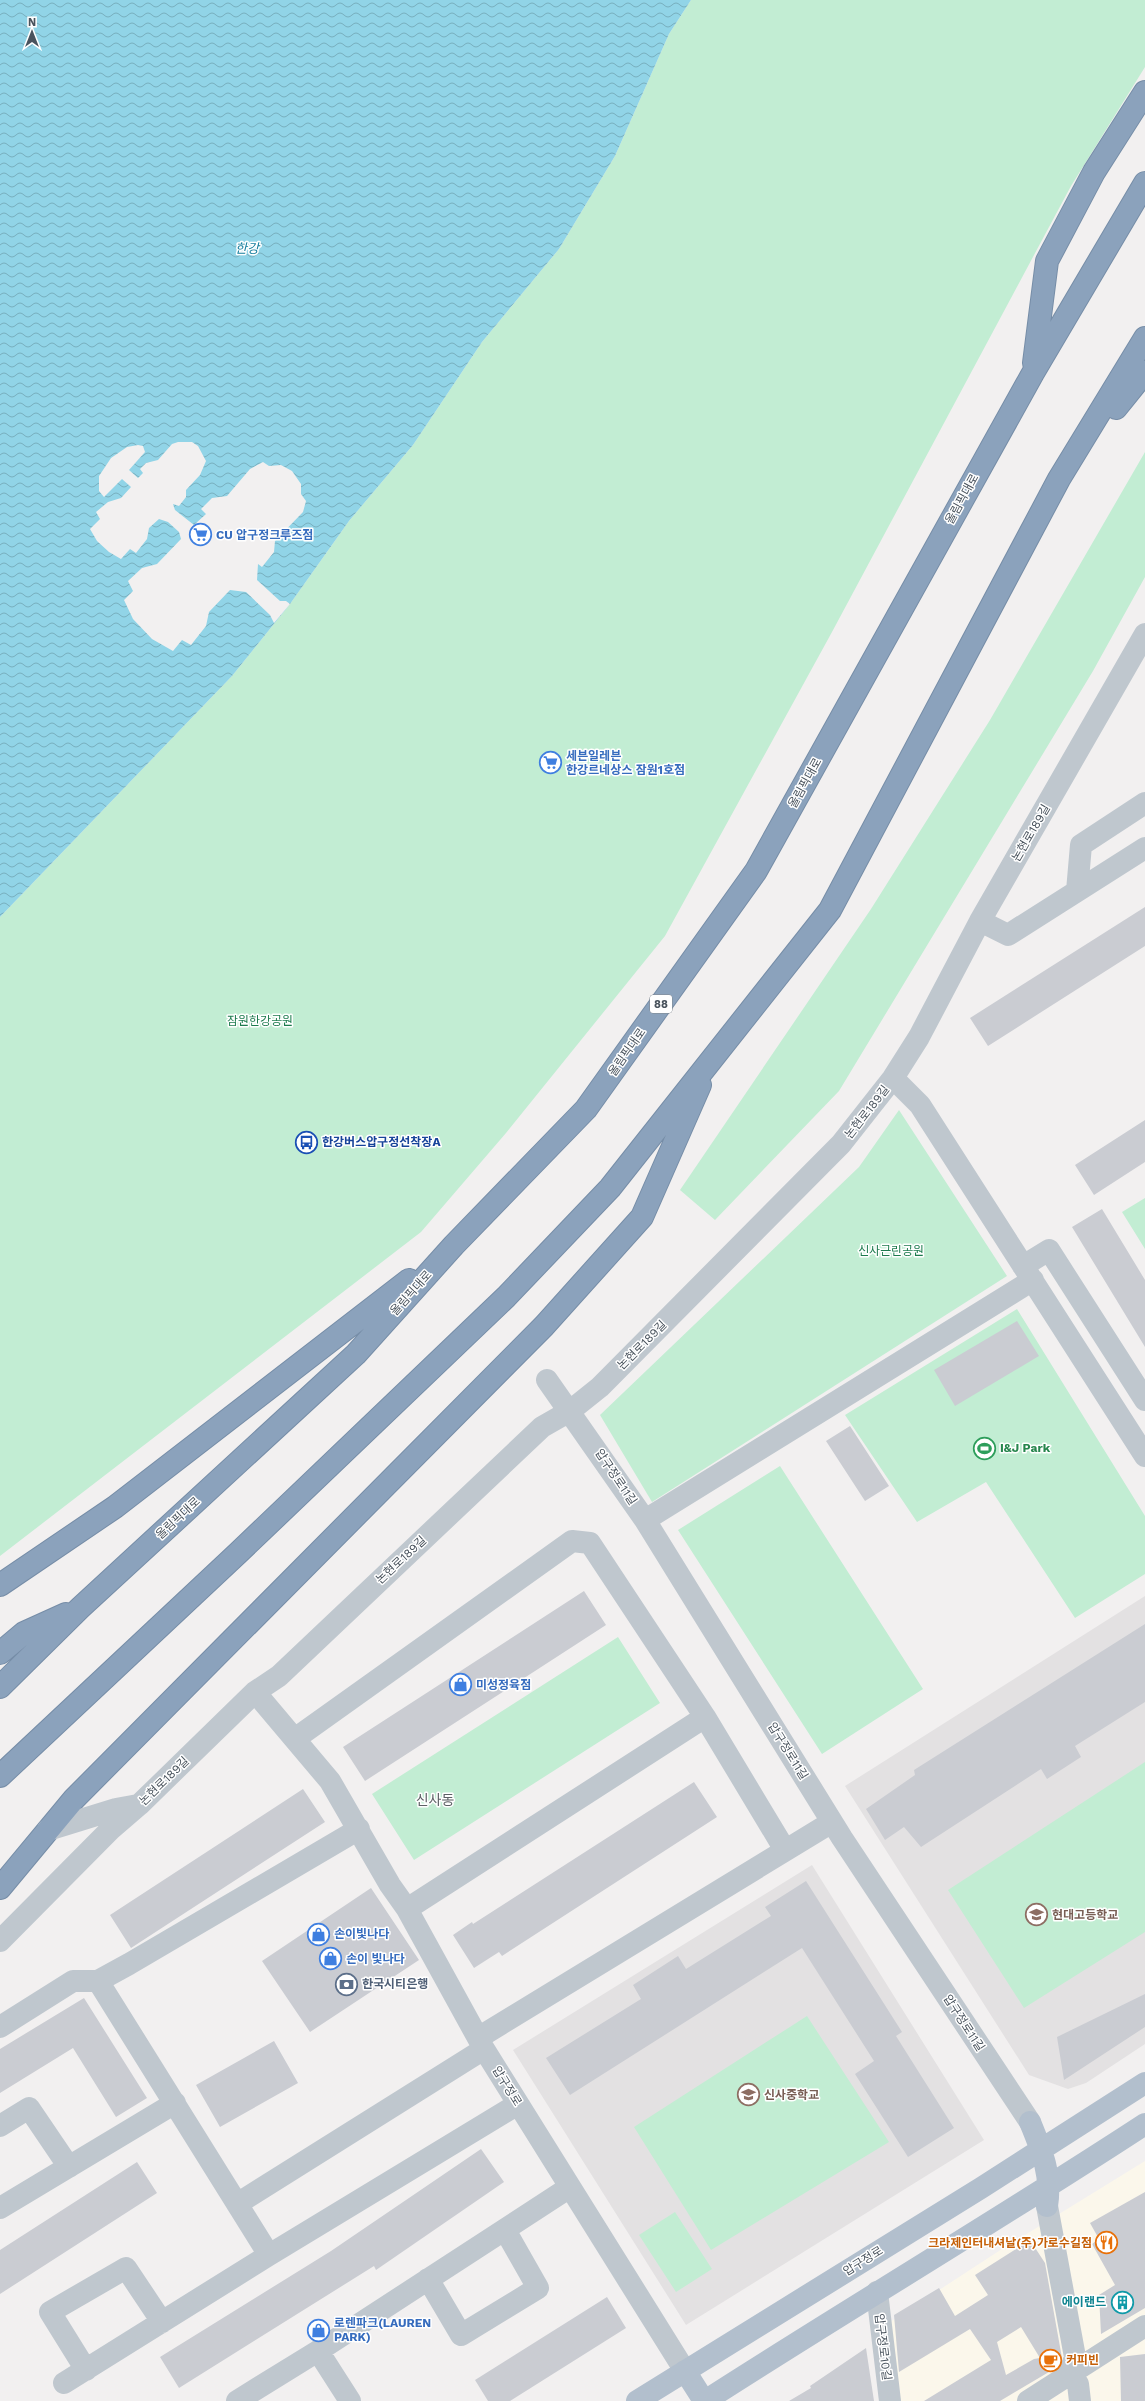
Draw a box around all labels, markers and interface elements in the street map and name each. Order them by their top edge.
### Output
north arrow [12,12,52,52]
text: N [28,16,36,29]
water label: 한강 [235,241,261,256]
street label: 올림픽대로 [942,471,982,527]
supermarket icon: CU 압구정크루즈점 [188,522,214,548]
place label: CU 압구정크루즈점 [216,528,313,542]
place label: 세븐일레븐 한강르네상스 잠원1호점 [566,749,685,777]
supermarket icon: 세븐일레븐 한강르네상스 잠원1호점 [537,750,563,776]
street label: 올림픽대로 [785,755,825,811]
street label: 논현로189길 [1009,802,1053,864]
road number: 88 [650,995,672,1013]
park label: 잠원한강공원 [227,1014,293,1028]
street label: 올림픽대로 [605,1025,649,1079]
street label: 논현로189길 [842,1083,892,1141]
bus stop icon: 한강버스압구정선착장A [294,1129,320,1155]
place label: 한강버스압구정선착장A [322,1135,441,1149]
park label: 신사근린공원 [858,1244,924,1258]
street label: 올림픽대로 [387,1268,435,1318]
street label: 논현로189길 [615,1318,669,1372]
sports icon: I&J Park [972,1435,998,1461]
place label: I&J Park [1000,1441,1051,1455]
street label: 압구정로11길 [592,1446,640,1508]
street label: 올림픽대로 [153,1494,203,1542]
street label: 논현로189길 [373,1533,429,1587]
shop icon: 미성정육점 [448,1672,474,1698]
place label: 미성정육점 [476,1678,531,1692]
street label: 압구정로11길 [765,1720,811,1782]
street label: 논현로189길 [136,1754,192,1808]
district label: 신사동 [416,1792,454,1808]
school or university icon: 현대고등학교 [1023,1902,1049,1928]
place label: 현대고등학교 [1052,1908,1118,1922]
shop icon: 손이빛나다 [306,1921,332,1947]
place label: 손이빛나다 [334,1927,389,1941]
shop icon: 손이 빛나다 [317,1946,343,1972]
place label: 손이 빛나다 [346,1952,405,1966]
bank icon: 한국시티은행 [334,1971,360,1997]
place label: 한국시티은행 [362,1977,428,1991]
street label: 압구정로11길 [941,1992,987,2054]
street label: 압구정로 [489,2064,525,2108]
school or university icon: 신사중학교 [736,2082,762,2108]
place label: 신사중학교 [764,2088,819,2102]
restaurant icon: 크라제인터내셔날(주)가로수길점 [1094,2230,1120,2256]
place label: 크라제인터내셔날(주)가로수길점 [928,2236,1092,2250]
street label: 압구정로 [841,2243,885,2279]
building icon: 에이랜드 [1109,2289,1135,2315]
place label: 에이랜드 [1062,2295,1106,2309]
street label: 압구정로10길 [872,2313,894,2381]
place label: 로렌파크(LAUREN PARK) [334,2316,431,2344]
shop icon: 로렌파크(LAUREN PARK) [306,2317,332,2343]
cafe icon: 커피빈 [1038,2347,1064,2373]
place label: 커피빈 [1066,2353,1099,2367]

